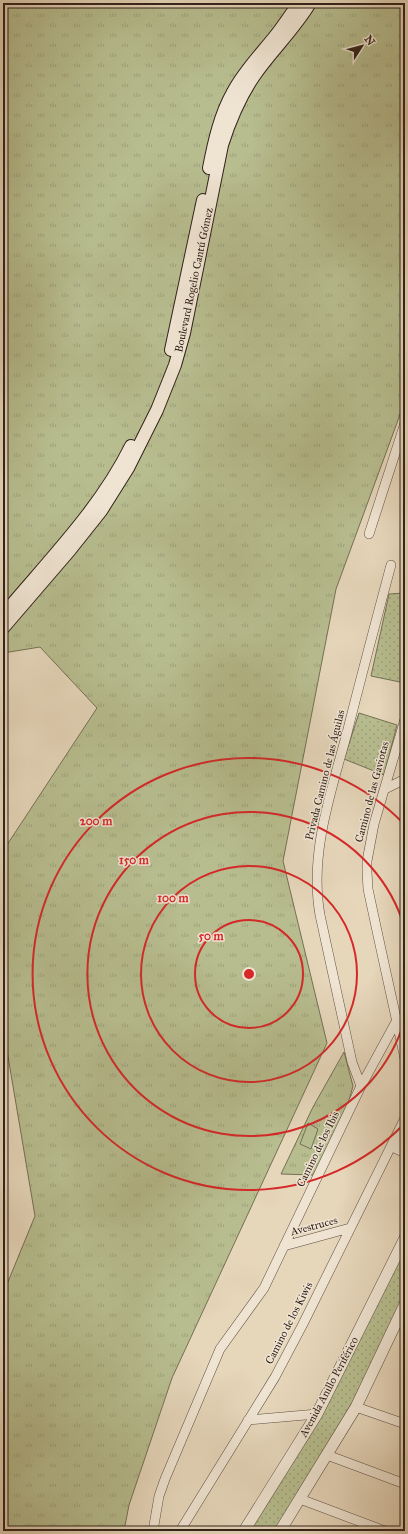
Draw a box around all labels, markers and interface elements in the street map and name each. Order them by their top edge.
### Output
north arrow [342,26,382,66]
text: N [362,33,378,49]
street label: Boulevard Rogelio Cantú Gómez [172,206,216,354]
street label: Privada Camino de las Águilas [303,709,347,841]
street label: Camino de las Gaviotas [352,740,392,844]
text: 200 m [80,814,113,828]
text: 150 m [119,853,150,867]
text: 100 m [157,891,190,905]
text: 50 m [198,929,225,943]
centre of rings [242,967,256,981]
street label: Camino de los Ibis [294,1109,342,1189]
street label: Avestruces [288,1214,339,1239]
street label: Camino de los Kiwis [263,1280,315,1366]
street label: Avenida Anillo Periférico [297,1334,361,1440]

